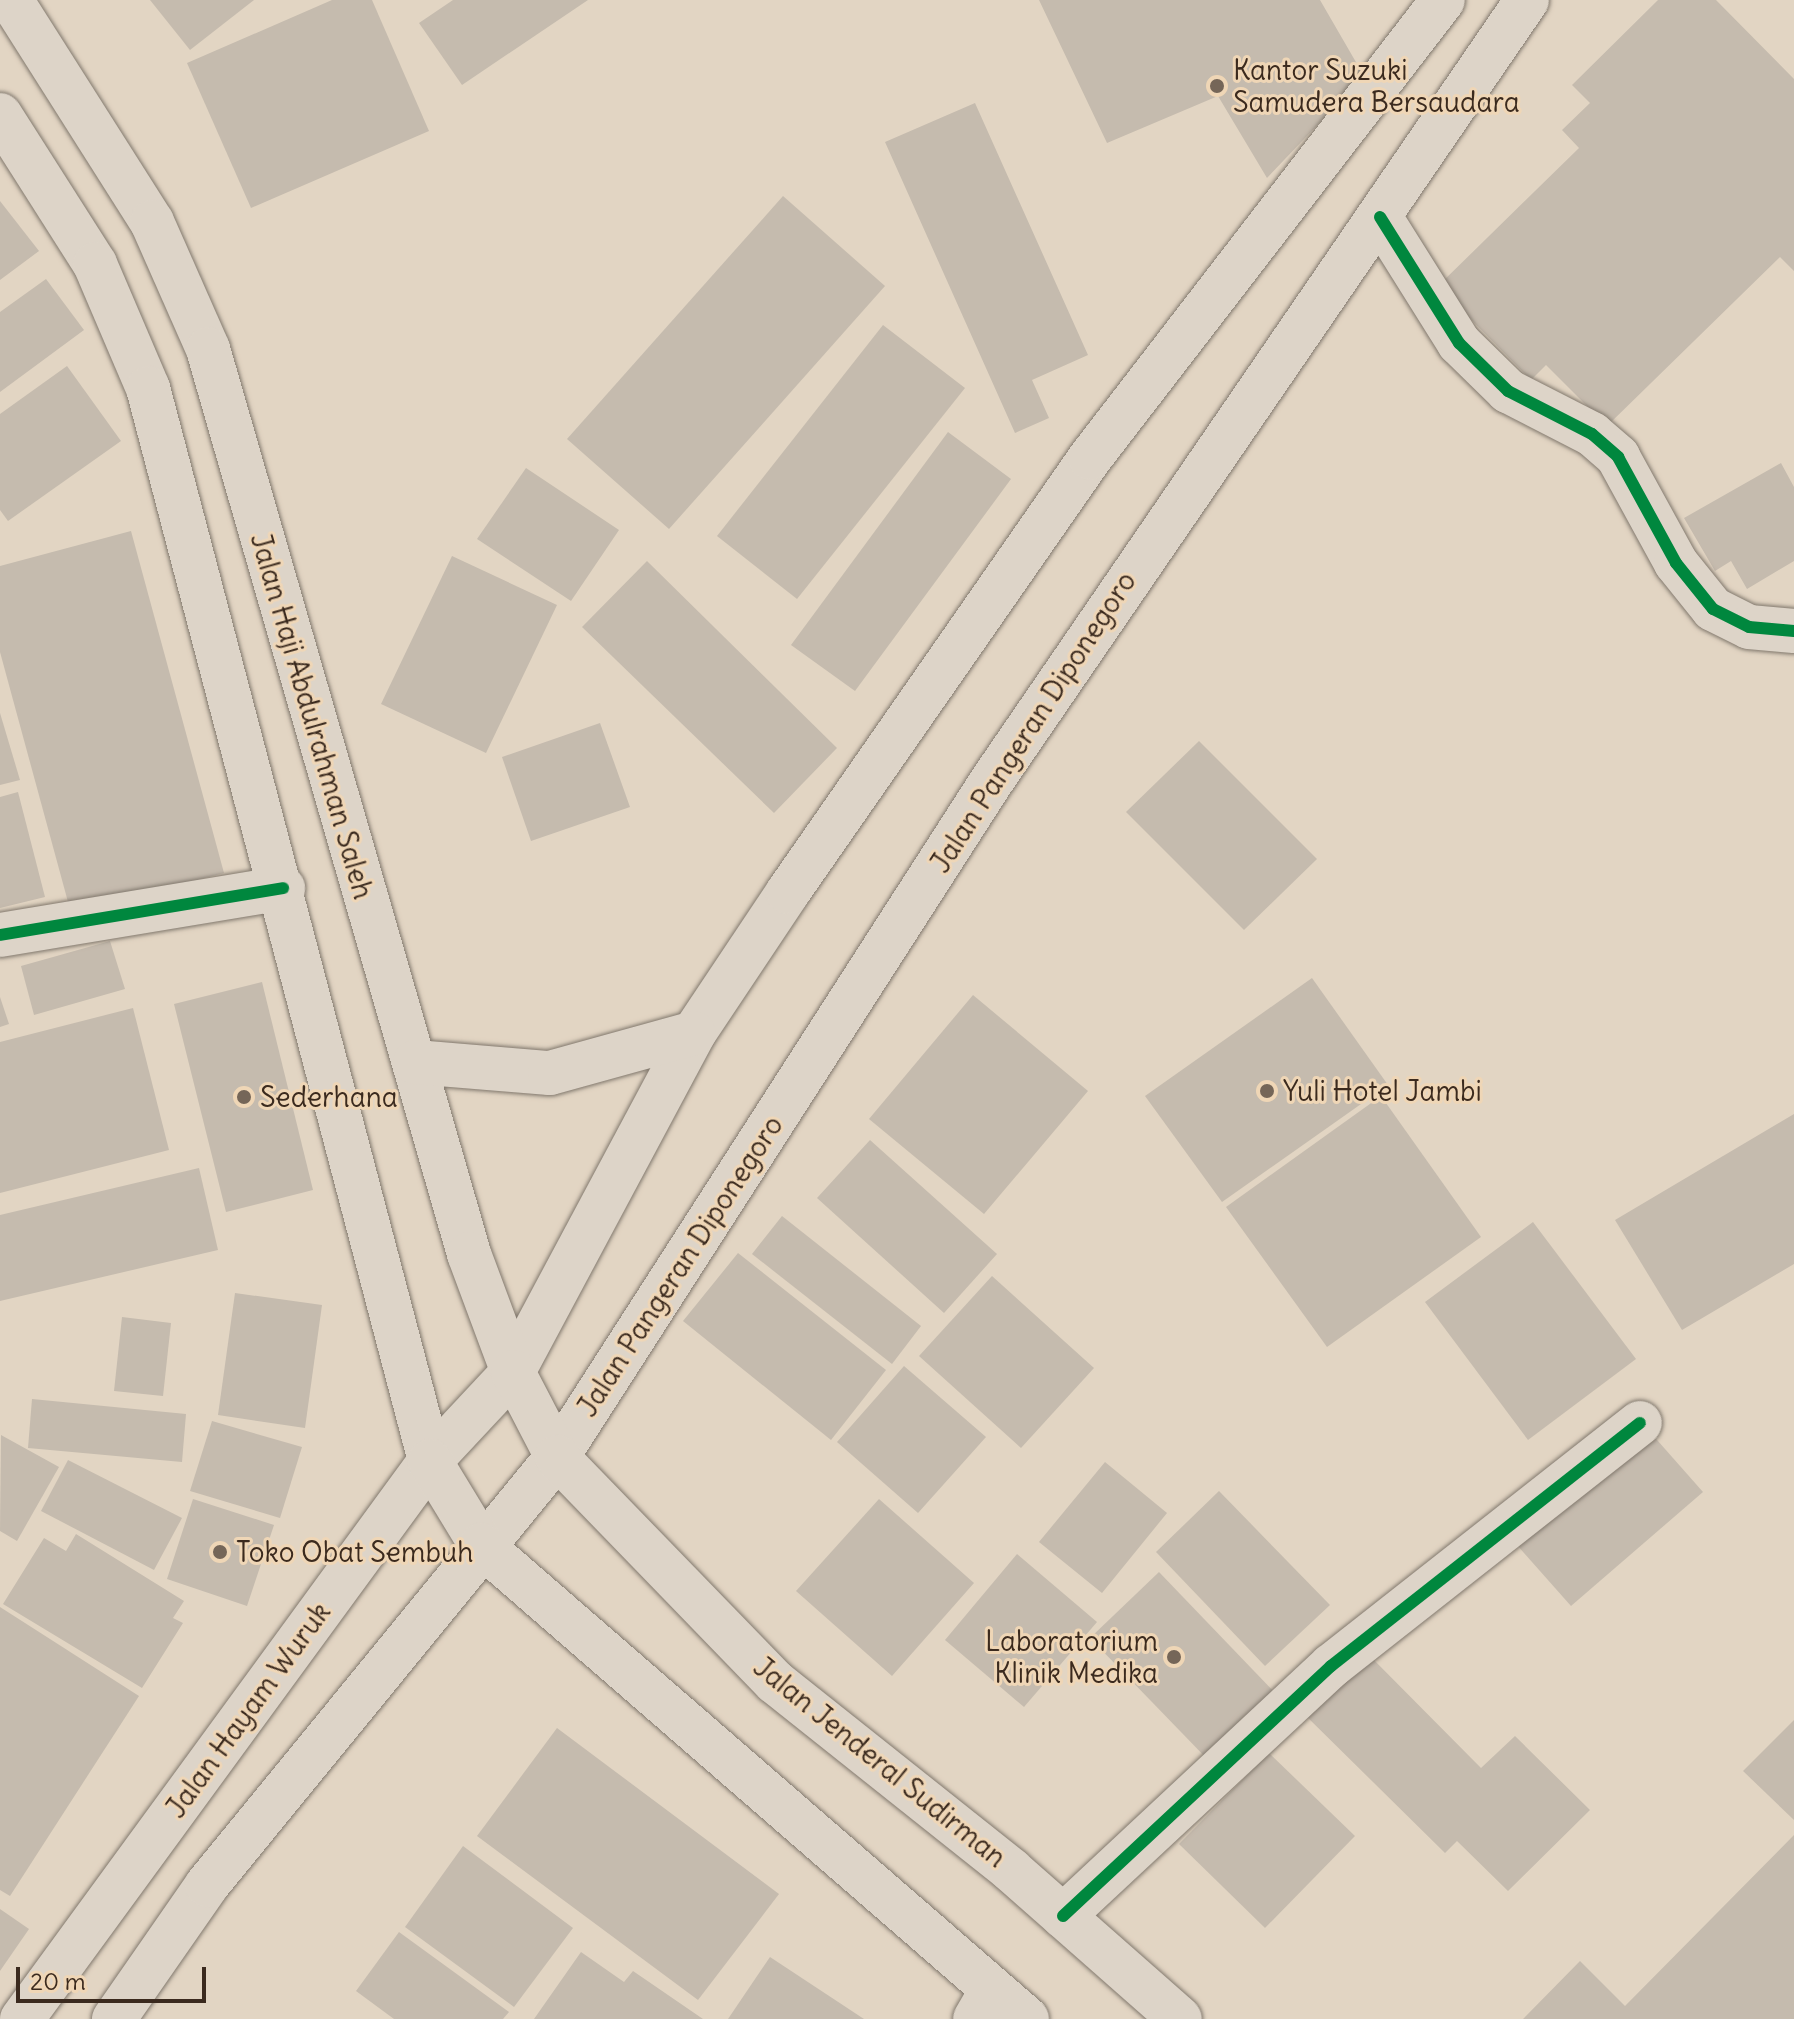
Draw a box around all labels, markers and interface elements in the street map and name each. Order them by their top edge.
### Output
place label: Kantor Suzuki Samudera Bersaudara [1233,53,1520,119]
marker: Kantor Suzuki Samudera Bersaudara [1208,77,1226,95]
street label: Jalan Haji Abdulrahman Saleh [244,529,380,903]
street label: Jalan Pangeran Diponegoro [923,565,1143,879]
place label: Yuli Hotel Jambi [1283,1074,1482,1108]
place label: Sederhana [260,1080,398,1114]
marker: Yuli Hotel Jambi [1258,1082,1276,1100]
marker: Sederhana [235,1088,253,1106]
street label: Jalan Pangeran Diponegoro [570,1109,790,1423]
place label: Toko Obat Sembuh [236,1535,473,1569]
marker: Toko Obat Sembuh [211,1543,229,1561]
street label: Jalan Hayam Wuruk [159,1596,337,1824]
place label: Laboratorium Klinik Medika [985,1624,1158,1690]
marker: Laboratorium Klinik Medika [1165,1648,1183,1666]
street label: Jalan Jenderal Sudirman [747,1650,1013,1874]
scale bar [20,1951,210,2001]
text: 20 m [30,1966,86,1996]

